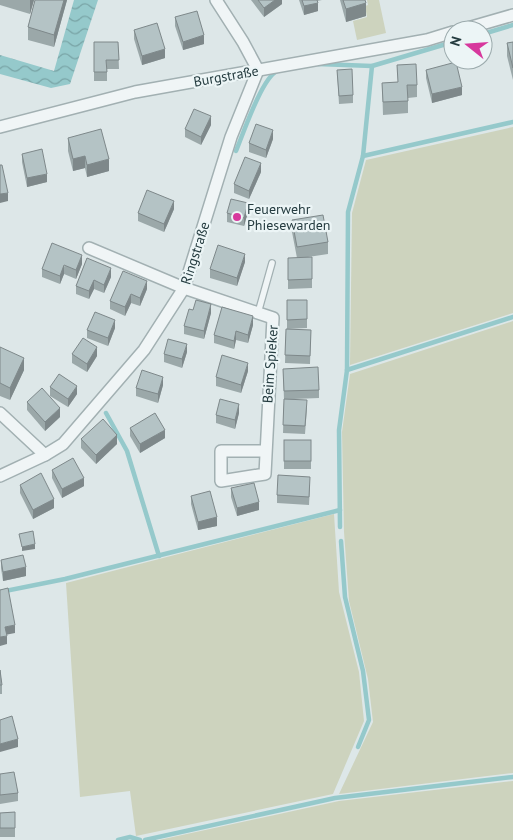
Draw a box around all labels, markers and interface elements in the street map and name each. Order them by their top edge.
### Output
north arrow [443,20,493,70]
text: N [446,34,466,48]
street label: Burgstraße [192,61,260,91]
place label: Feuerwehr Phiesewarden [247,200,331,234]
marker: Feuerwehr Phiesewarden [231,211,243,223]
street label: Ringstraße [176,219,214,287]
street label: Beim Spieker [258,324,282,404]

